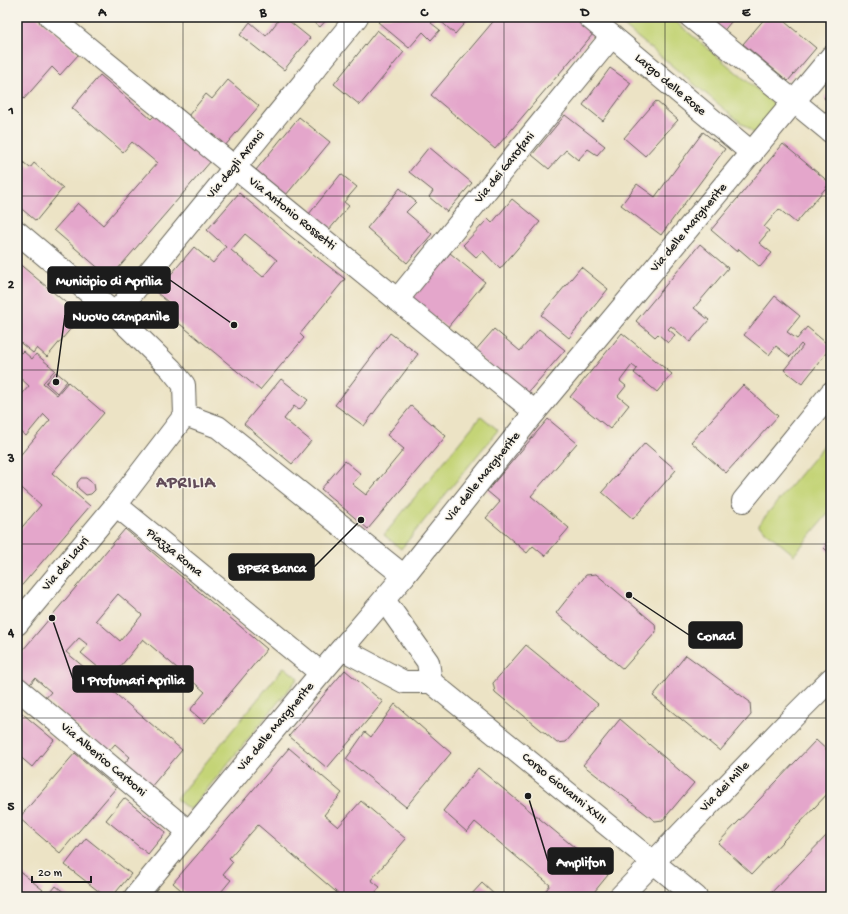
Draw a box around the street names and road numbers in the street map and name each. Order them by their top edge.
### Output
street label: Largo delle Rose [631,51,709,119]
street label: Via degli Aranci [203,128,268,203]
street label: Via dei Garofani [471,129,538,208]
street label: Via Antonio Rossetti [244,173,339,254]
street label: Via delle Margherite [647,180,731,276]
street label: Via delle Margherite [441,429,524,526]
street label: Piazza Roma [142,525,206,581]
street label: Via dei Lauri [38,534,93,595]
street label: Via delle Margherite [234,679,318,775]
street label: Via Alberico Carboni [56,719,149,800]
street label: Corso Giovanni XXIII [518,750,610,828]
street label: Via dei Mille [696,758,753,816]

